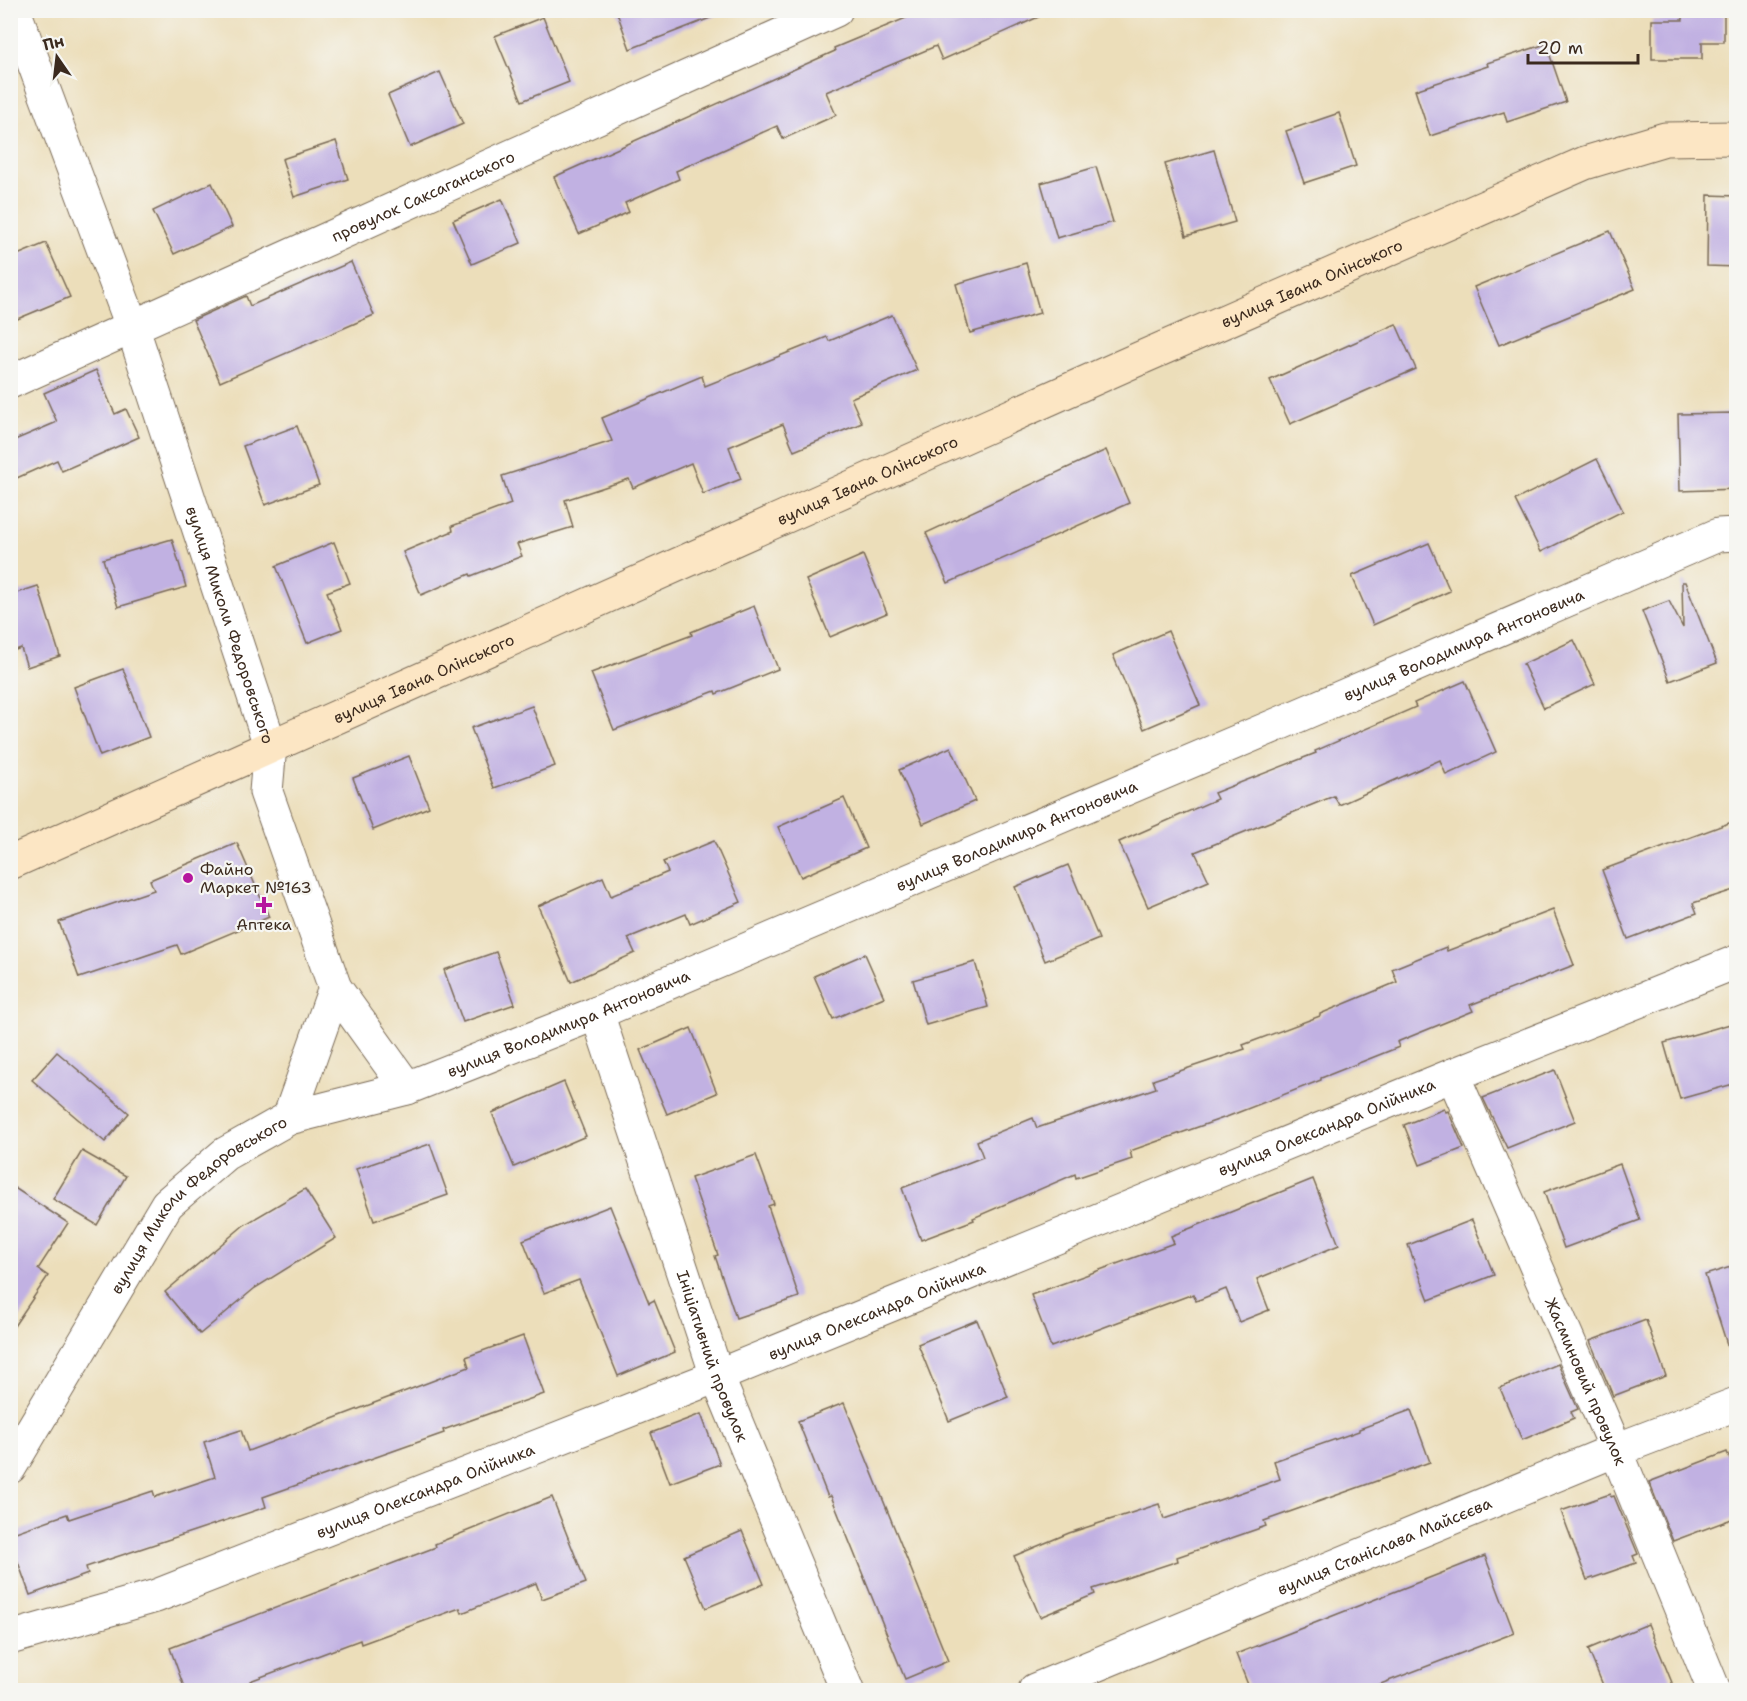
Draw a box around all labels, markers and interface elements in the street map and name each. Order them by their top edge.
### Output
north arrow [27,27,87,87]
scale bar [1528,27,1638,65]
text: Пн [41,30,66,56]
text: 20 m [1537,36,1583,60]
street label: провулок Саксаганського [328,146,518,247]
street label: вулиця Івана Олінського [1218,234,1406,333]
street label: вулиця Івана Олінського [774,431,961,530]
street label: вулиця Миколи Федоровського [181,504,279,746]
street label: вулиця Володимира Антоновича [1340,584,1587,706]
street label: вулиця Івана Олінського [330,629,518,728]
street label: вулиця Володимира Антоновича [893,775,1141,896]
place label: Файно Маркет №163 [200,859,312,898]
marker: Файно Маркет №163 [181,871,195,885]
marker: Аптека [257,898,271,912]
place label: Аптека [236,914,292,935]
street label: вулиця Володимира Антоновича [444,965,693,1082]
street label: вулиця Олександра Олійника [1215,1073,1438,1181]
street label: вулиця Миколи Федоровського [106,1111,291,1298]
street label: вулиця Олександра Олійника [765,1257,989,1365]
street label: Ініціативний провулок [672,1268,753,1445]
street label: Жасминовий провулок [1540,1294,1631,1469]
street label: вулиця Олександра Олійника [313,1439,538,1543]
street label: вулиця Станіслава Майсєєва [1274,1492,1495,1600]

